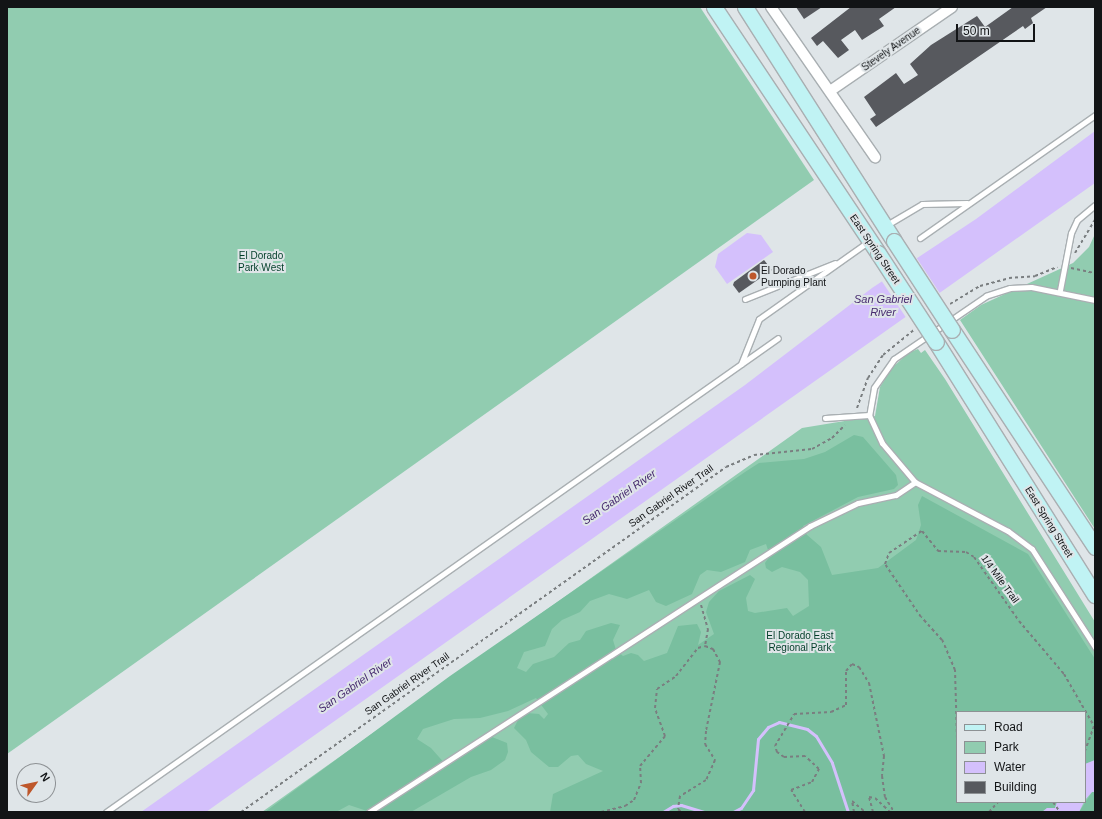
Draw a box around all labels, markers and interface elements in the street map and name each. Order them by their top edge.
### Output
scale bar [958,16,1037,42]
street label: Stevely Avenue [859,24,923,74]
text: 50 m [963,24,990,38]
street label: East Spring Street [847,212,903,286]
park label: El Dorado Park West [238,249,284,272]
place label: El Dorado Pumping Plant [761,264,826,288]
marker: El Dorado Pumping Plant [748,271,758,281]
water label: San Gabriel River [854,293,912,319]
street label: San Gabriel River Trail [626,462,716,530]
water label: San Gabriel River [580,467,658,527]
street label: East Spring Street [1022,484,1076,560]
street label: 1/4 Mile Trail [978,552,1022,606]
park label: El Dorado East Regional Park [766,629,834,652]
street label: San Gabriel River Trail [362,650,452,718]
water label: San Gabriel River [316,655,394,715]
legend [956,711,1086,803]
text: Road [994,720,1023,734]
text: Park [994,740,1019,754]
text: Water [994,760,1026,774]
north arrow [16,763,56,803]
text: N [38,770,52,784]
text: Building [994,780,1037,794]

